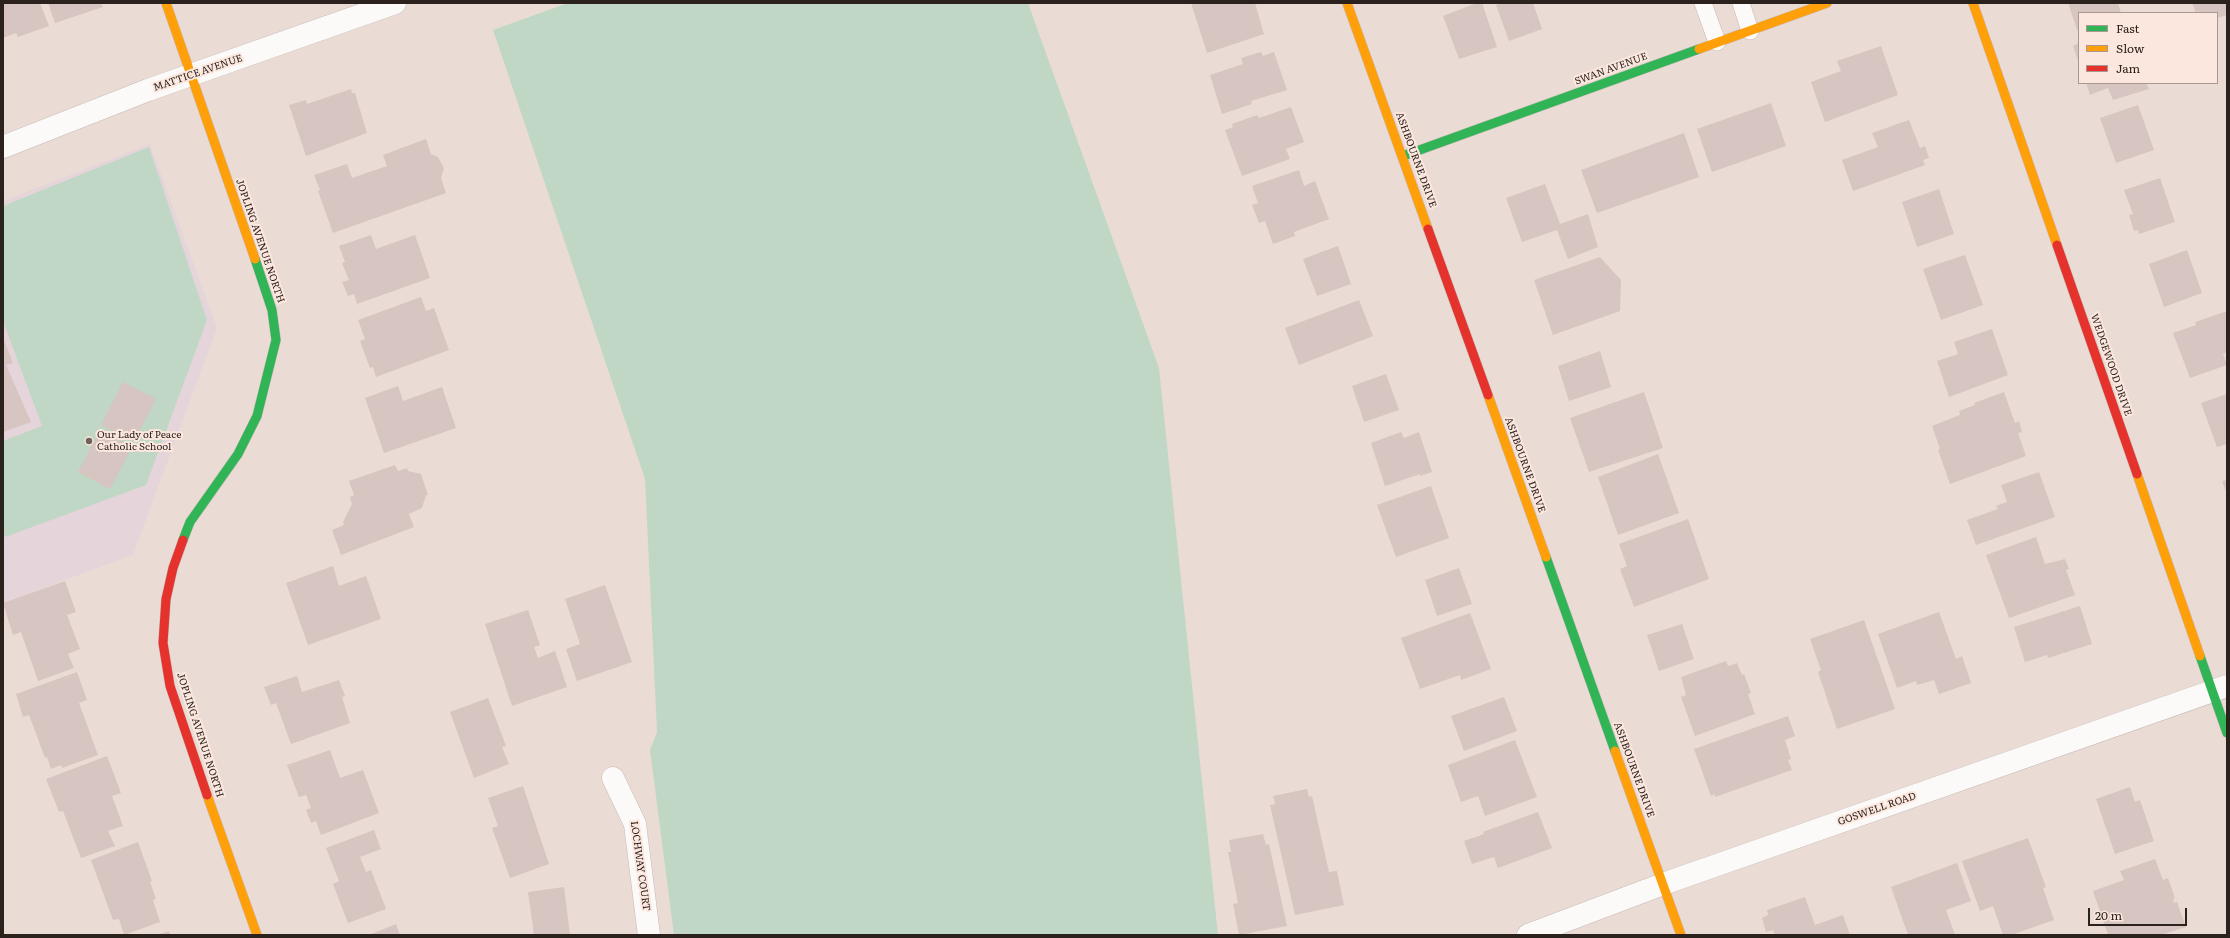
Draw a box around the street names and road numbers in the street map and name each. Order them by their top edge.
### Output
street label: SWAN AVENUE [1573,50,1649,88]
street label: MATTICE AVENUE [152,52,244,94]
street label: ASHBOURNE DRIVE [1393,111,1439,209]
street label: JOPLING AVENUE NORTH [233,177,287,305]
street label: WEDGEWOOD DRIVE [2088,312,2134,418]
street label: ASHBOURNE DRIVE [1502,416,1548,514]
street label: JOPLING AVENUE NORTH [174,671,226,799]
street label: ASHBOURNE DRIVE [1611,721,1657,819]
street label: GOSWELL ROAD [1836,790,1918,828]
street label: LOCHWAY COURT [628,820,652,912]

